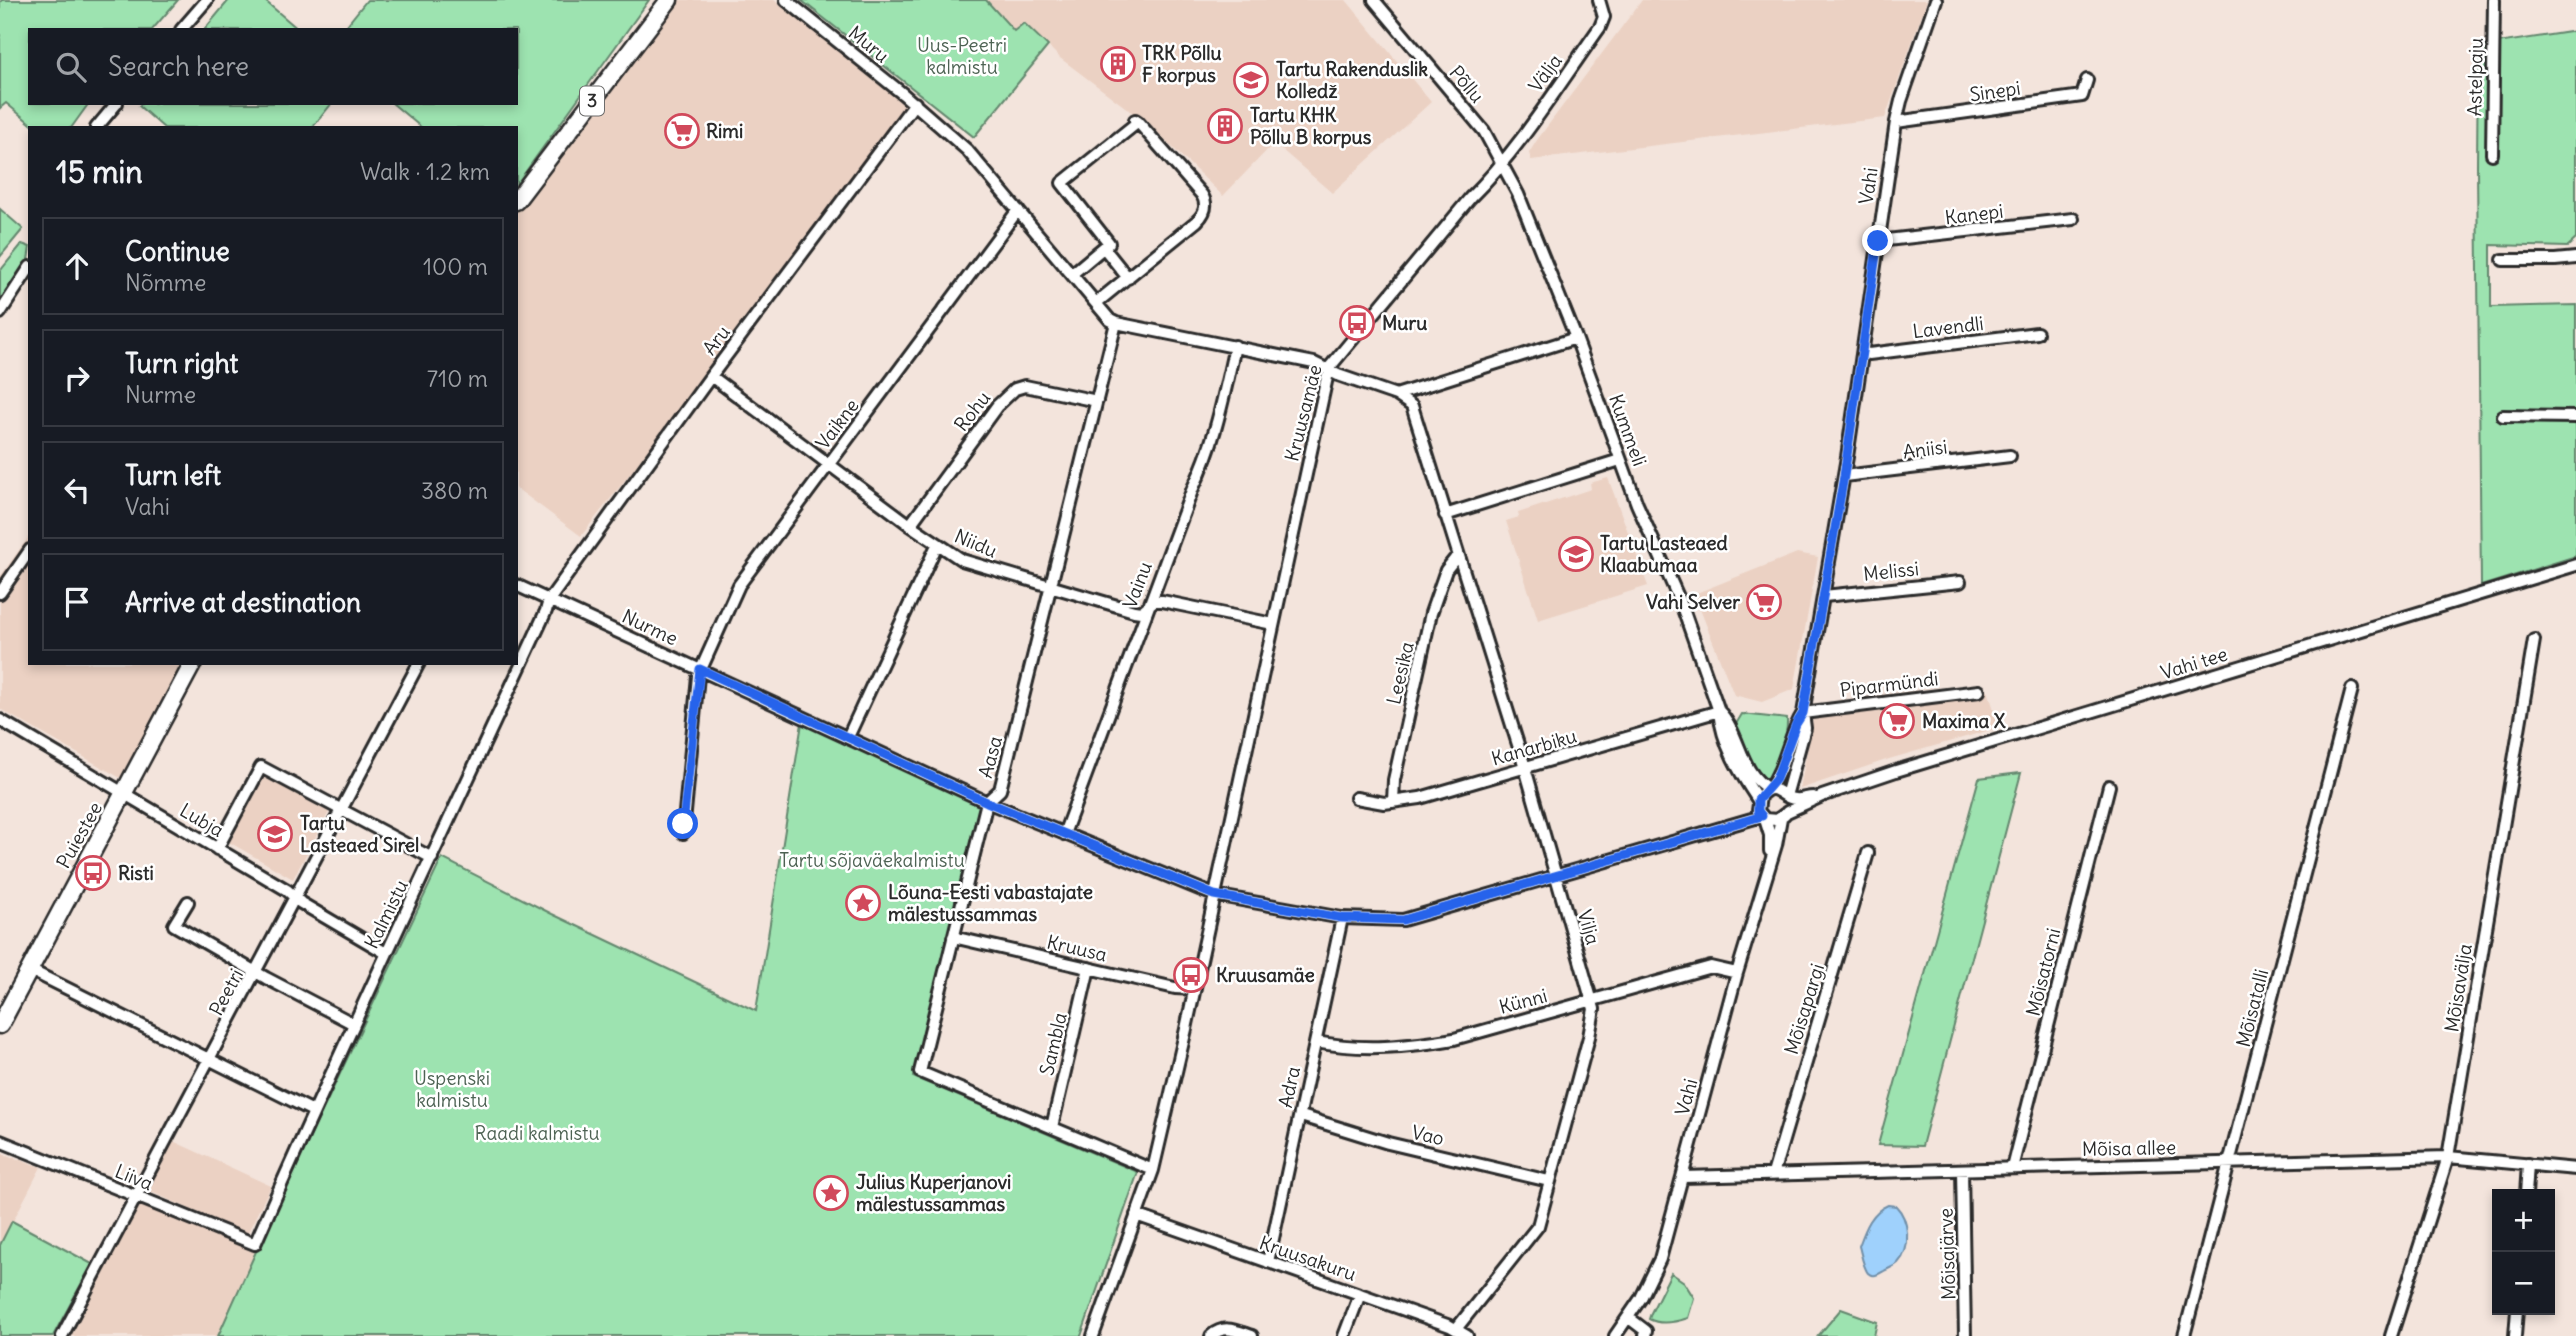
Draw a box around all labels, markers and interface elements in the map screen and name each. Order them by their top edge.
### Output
street label: Muru [844,20,894,68]
search box [28,28,518,105]
park label: Uus-Peetri kalmistu [917,33,1007,79]
street label: Astelpaju [2462,38,2488,116]
place label: TRK Põllu F korpus [1142,41,1222,87]
building icon: TRK Põllu F korpus [1099,45,1137,83]
icon: search [52,48,90,86]
street label: Välja [1523,49,1567,97]
text: Search here [108,50,249,83]
place label: Tartu Rakenduslik Kolledž [1276,57,1428,103]
street label: Põllu [1445,60,1489,108]
school or university icon: Tartu Rakenduslik Kolledž [1232,61,1270,99]
street label: Sinepi [1968,76,2022,106]
road number: 3 [580,86,604,116]
place label: Tartu KHK Põllu B korpus [1250,103,1372,149]
building icon: Tartu KHK Põllu B korpus [1206,107,1244,145]
supermarket icon: Rimi [663,112,701,150]
place label: Rimi [706,119,743,143]
text: 15 min [56,153,143,191]
text: Walk · 1.2 km [360,157,490,186]
street label: Vahi [1854,166,1882,206]
street label: Kanepi [1943,199,2005,229]
route end [1862,225,1893,256]
text: Continue [125,235,230,268]
icon: ahead [58,247,96,285]
text: 100 m [423,252,488,281]
text: Nõmme [125,268,206,297]
bus stop icon: Muru [1338,304,1376,342]
place label: Muru [1382,311,1427,335]
street label: Lavendli [1911,311,1985,343]
street label: Aru [697,320,735,360]
text: Turn right [125,347,238,380]
icon: right [58,359,96,397]
street label: Kruusamäe [1279,362,1327,464]
text: 710 m [427,364,488,393]
text: Nurme [125,380,196,409]
street label: Rohu [949,386,995,436]
street label: Kummeli [1604,391,1652,469]
street label: Vaikne [810,394,864,454]
street label: Aniisi [1901,434,1949,464]
text: Turn left [125,459,221,492]
icon: left [58,471,96,509]
text: 380 m [421,476,488,505]
text: Vahi [125,492,170,521]
street label: Niidu [951,523,1001,563]
place label: Tartu Lasteaed Klaabumaa [1600,531,1728,577]
school or university icon: Tartu Lasteaed Klaabumaa [1557,535,1595,573]
street label: Melissi [1862,556,1920,586]
street label: Vainu [1117,558,1157,612]
icon: arrive [58,583,96,621]
supermarket icon: Vahi Selver [1745,583,1783,621]
text: Arrive at destination [125,586,361,619]
place label: Vahi Selver [1646,590,1740,614]
street label: Nurme [618,604,682,650]
street label: Leesika [1381,639,1419,707]
street label: Vahi tee [2158,642,2230,684]
street label: Piparmündi [1838,666,1940,702]
supermarket icon: Maxima X [1878,702,1916,740]
place label: Maxima X [1922,709,2006,733]
street label: Kanarbiku [1489,723,1579,771]
street label: Aasa [973,733,1007,781]
street label: Puiestee [51,798,107,872]
street label: Lubja [176,798,228,842]
route start [667,808,698,839]
place label: Tartu Lasteaed Sirel [300,811,419,857]
school or university icon: Tartu Lasteaed Sirel [256,815,294,853]
park label: Tartu sõjaväekalmistu [779,848,965,872]
bus stop icon: Risti [74,854,112,892]
place label: Risti [118,861,154,885]
street label: Kalmistu [359,876,413,952]
place label: Lõuna-Eesti vabastajate mälestussammas [888,880,1093,926]
place icon: Lõuna-Eesti vabastajate mälestussammas [844,884,882,922]
street label: Vilja [1573,907,1605,947]
street label: Mõisatorni [2020,926,2066,1018]
street label: Kruusa [1045,929,1110,967]
street label: Mõisavälja [2439,942,2477,1034]
bus stop icon: Kruusamäe [1172,956,1210,994]
street label: Mõisapargi [1779,961,1829,1057]
place label: Kruusamäe [1216,963,1315,987]
street label: Peetri [204,964,248,1020]
street label: Mõisatalli [2231,966,2273,1050]
street label: Künni [1496,983,1550,1019]
street label: Sambla [1034,1010,1072,1078]
street label: Adra [1273,1064,1305,1110]
park label: Uspenski kalmistu [414,1066,490,1112]
street label: Vahi [1670,1076,1702,1118]
street label: Vao [1409,1120,1447,1150]
park label: Raadi kalmistu [474,1121,600,1145]
street label: Mõisa allee [2082,1135,2176,1161]
street label: Liiva [112,1159,157,1195]
place label: Julius Kuperjanovi mälestussammas [856,1170,1011,1216]
place icon: Julius Kuperjanovi mälestussammas [812,1174,850,1212]
map controls [2492,1189,2555,1315]
button: + [2492,1189,2555,1252]
street label: Mõisajärve [1933,1208,1961,1300]
street label: Kruusakuru [1256,1230,1360,1286]
button: − [2492,1252,2555,1315]

